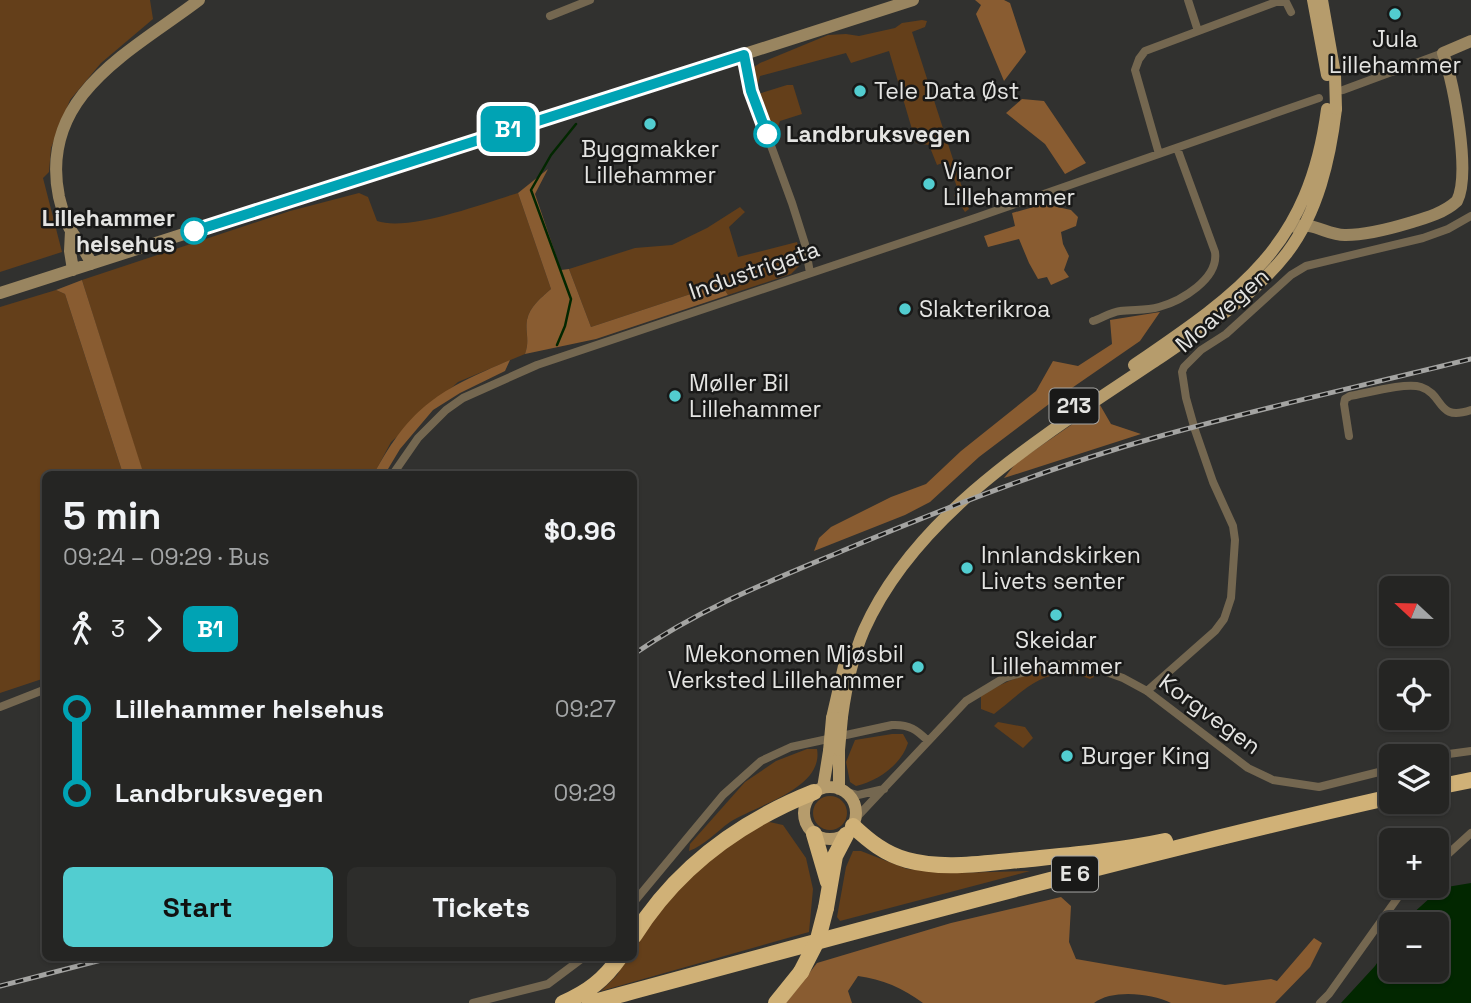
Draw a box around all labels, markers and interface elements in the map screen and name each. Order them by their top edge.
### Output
marker: Jula Lillehammer [1387,6,1403,22]
place label: Jula Lillehammer [1329,24,1461,80]
place label: Tele Data Øst [874,76,1019,106]
marker: Tele Data Øst [852,83,868,99]
line badge: B1 [476,106,540,152]
text: B1 [495,113,521,144]
marker: Byggmakker Lillehammer [642,116,658,132]
place label: Landbruksvegen [786,119,970,149]
marker: Landbruksvegen [754,121,780,147]
place label: Byggmakker Lillehammer [581,134,719,190]
place label: Vianor Lillehammer [943,156,1075,212]
marker: Vianor Lillehammer [921,176,937,192]
place label: Lillehammer helsehus [42,203,175,259]
marker: Lillehammer helsehus [181,218,207,244]
street label: Industrigata [685,234,823,306]
street label: Moavegen [1169,261,1275,359]
place label: Slakterikroa [919,294,1051,324]
marker: Slakterikroa [897,301,913,317]
place label: Møller Bil Lillehammer [689,368,821,424]
marker: Møller Bil Lillehammer [667,388,683,404]
road number: 213 [1050,388,1098,424]
text: 5 min [63,492,161,540]
text: $0.96 [544,514,616,548]
place label: Innlandskirken Livets senter [981,540,1141,596]
text: 09:24 – 09:29 · Bus [63,542,270,572]
marker: Innlandskirken Livets senter [959,560,975,576]
north arrow [1379,576,1449,646]
map controls [1379,576,1449,982]
marker: Skeidar Lillehammer [1048,607,1064,623]
icon: walk [63,610,101,648]
icon: forward [135,610,173,648]
text: B1 [197,613,224,644]
text: 3 [111,614,125,644]
place label: Skeidar Lillehammer [990,625,1122,681]
place label: Mekonomen Mjøsbil Verksted Lillehammer [668,639,904,695]
marker: Mekonomen Mjøsbil Verksted Lillehammer [910,659,926,675]
button: locate [1379,660,1449,730]
street label: Korgvegen [1153,667,1267,761]
text: Lillehammer helsehus [115,692,384,726]
text: 09:27 [555,694,616,724]
place label: Burger King [1081,741,1210,771]
button: layers [1379,744,1449,814]
marker: Burger King [1059,748,1075,764]
text: Landbruksvegen [115,776,324,810]
text: 09:29 [553,778,616,808]
button: + [1379,828,1449,898]
road number: E 6 [1052,856,1098,892]
button: Start [63,867,333,947]
button: Tickets [347,867,616,947]
button: − [1379,912,1449,982]

